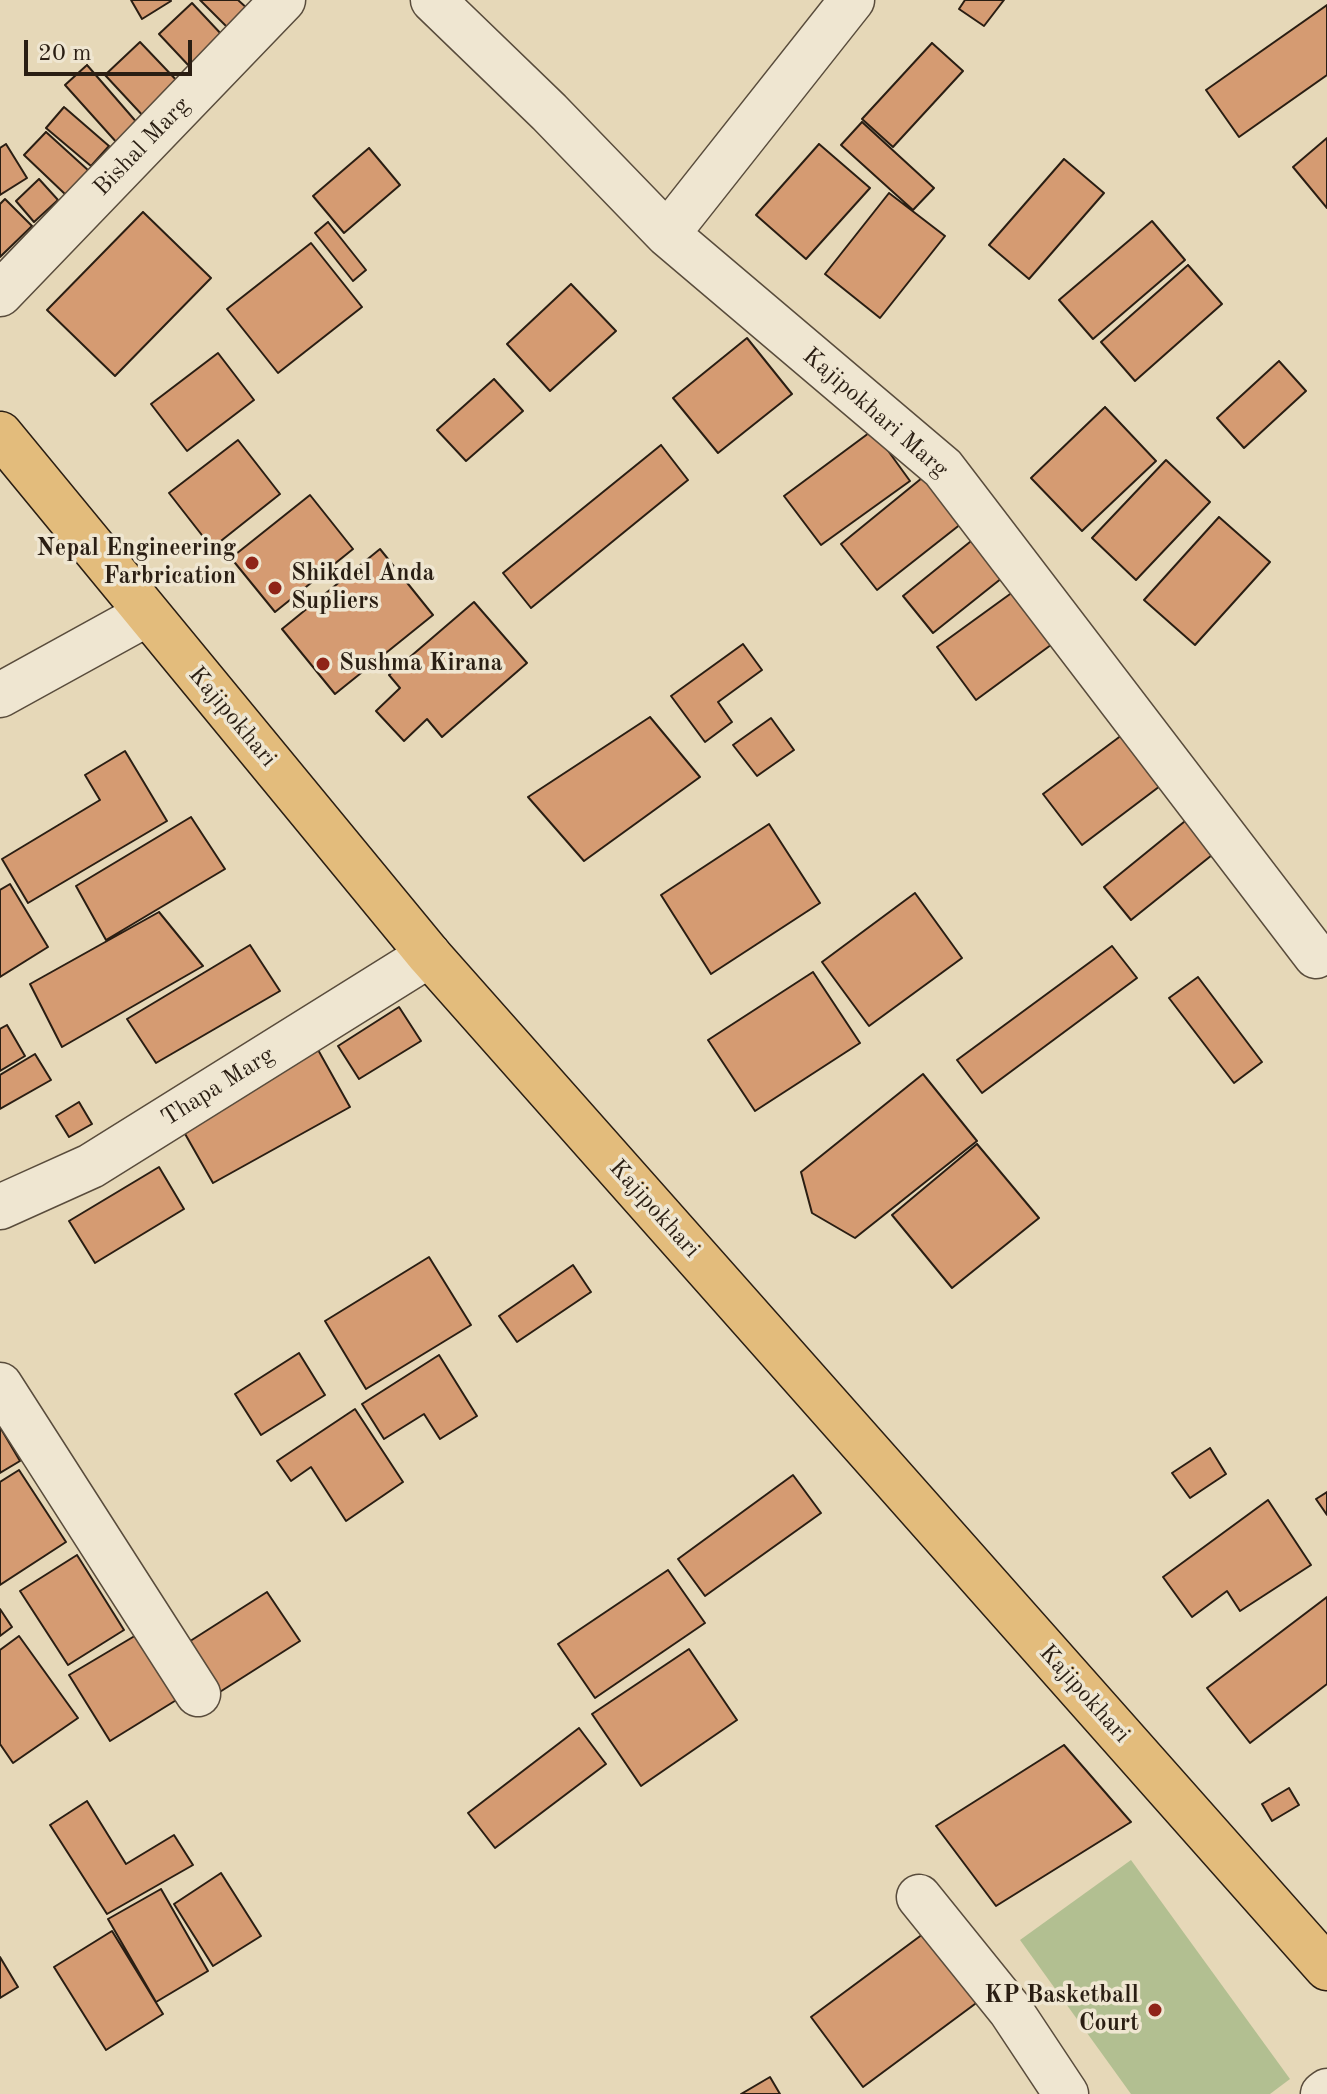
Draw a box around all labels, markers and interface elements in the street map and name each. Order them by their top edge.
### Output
scale bar [28,24,196,74]
text: 20 m [38,42,92,66]
street label: Bishal Marg [88,92,196,202]
street label: Kajipokhari Marg [796,342,954,484]
place label: Nepal Engineering Farbrication [37,535,236,591]
marker: Nepal Engineering Farbrication [243,554,261,572]
place label: Shikdel Anda Supliers [291,560,435,616]
marker: Shikdel Anda Supliers [266,579,284,597]
place label: Sushma Kirana [339,650,503,678]
marker: Sushma Kirana [314,655,332,673]
street label: Kajipokhari [182,661,282,773]
street label: Thapa Marg [156,1041,280,1133]
street label: Kajipokhari [602,1154,706,1264]
street label: Kajipokhari [1032,1639,1136,1749]
place label: KP Basketball Court [984,1982,1139,2038]
marker: KP Basketball Court [1146,2001,1164,2019]

